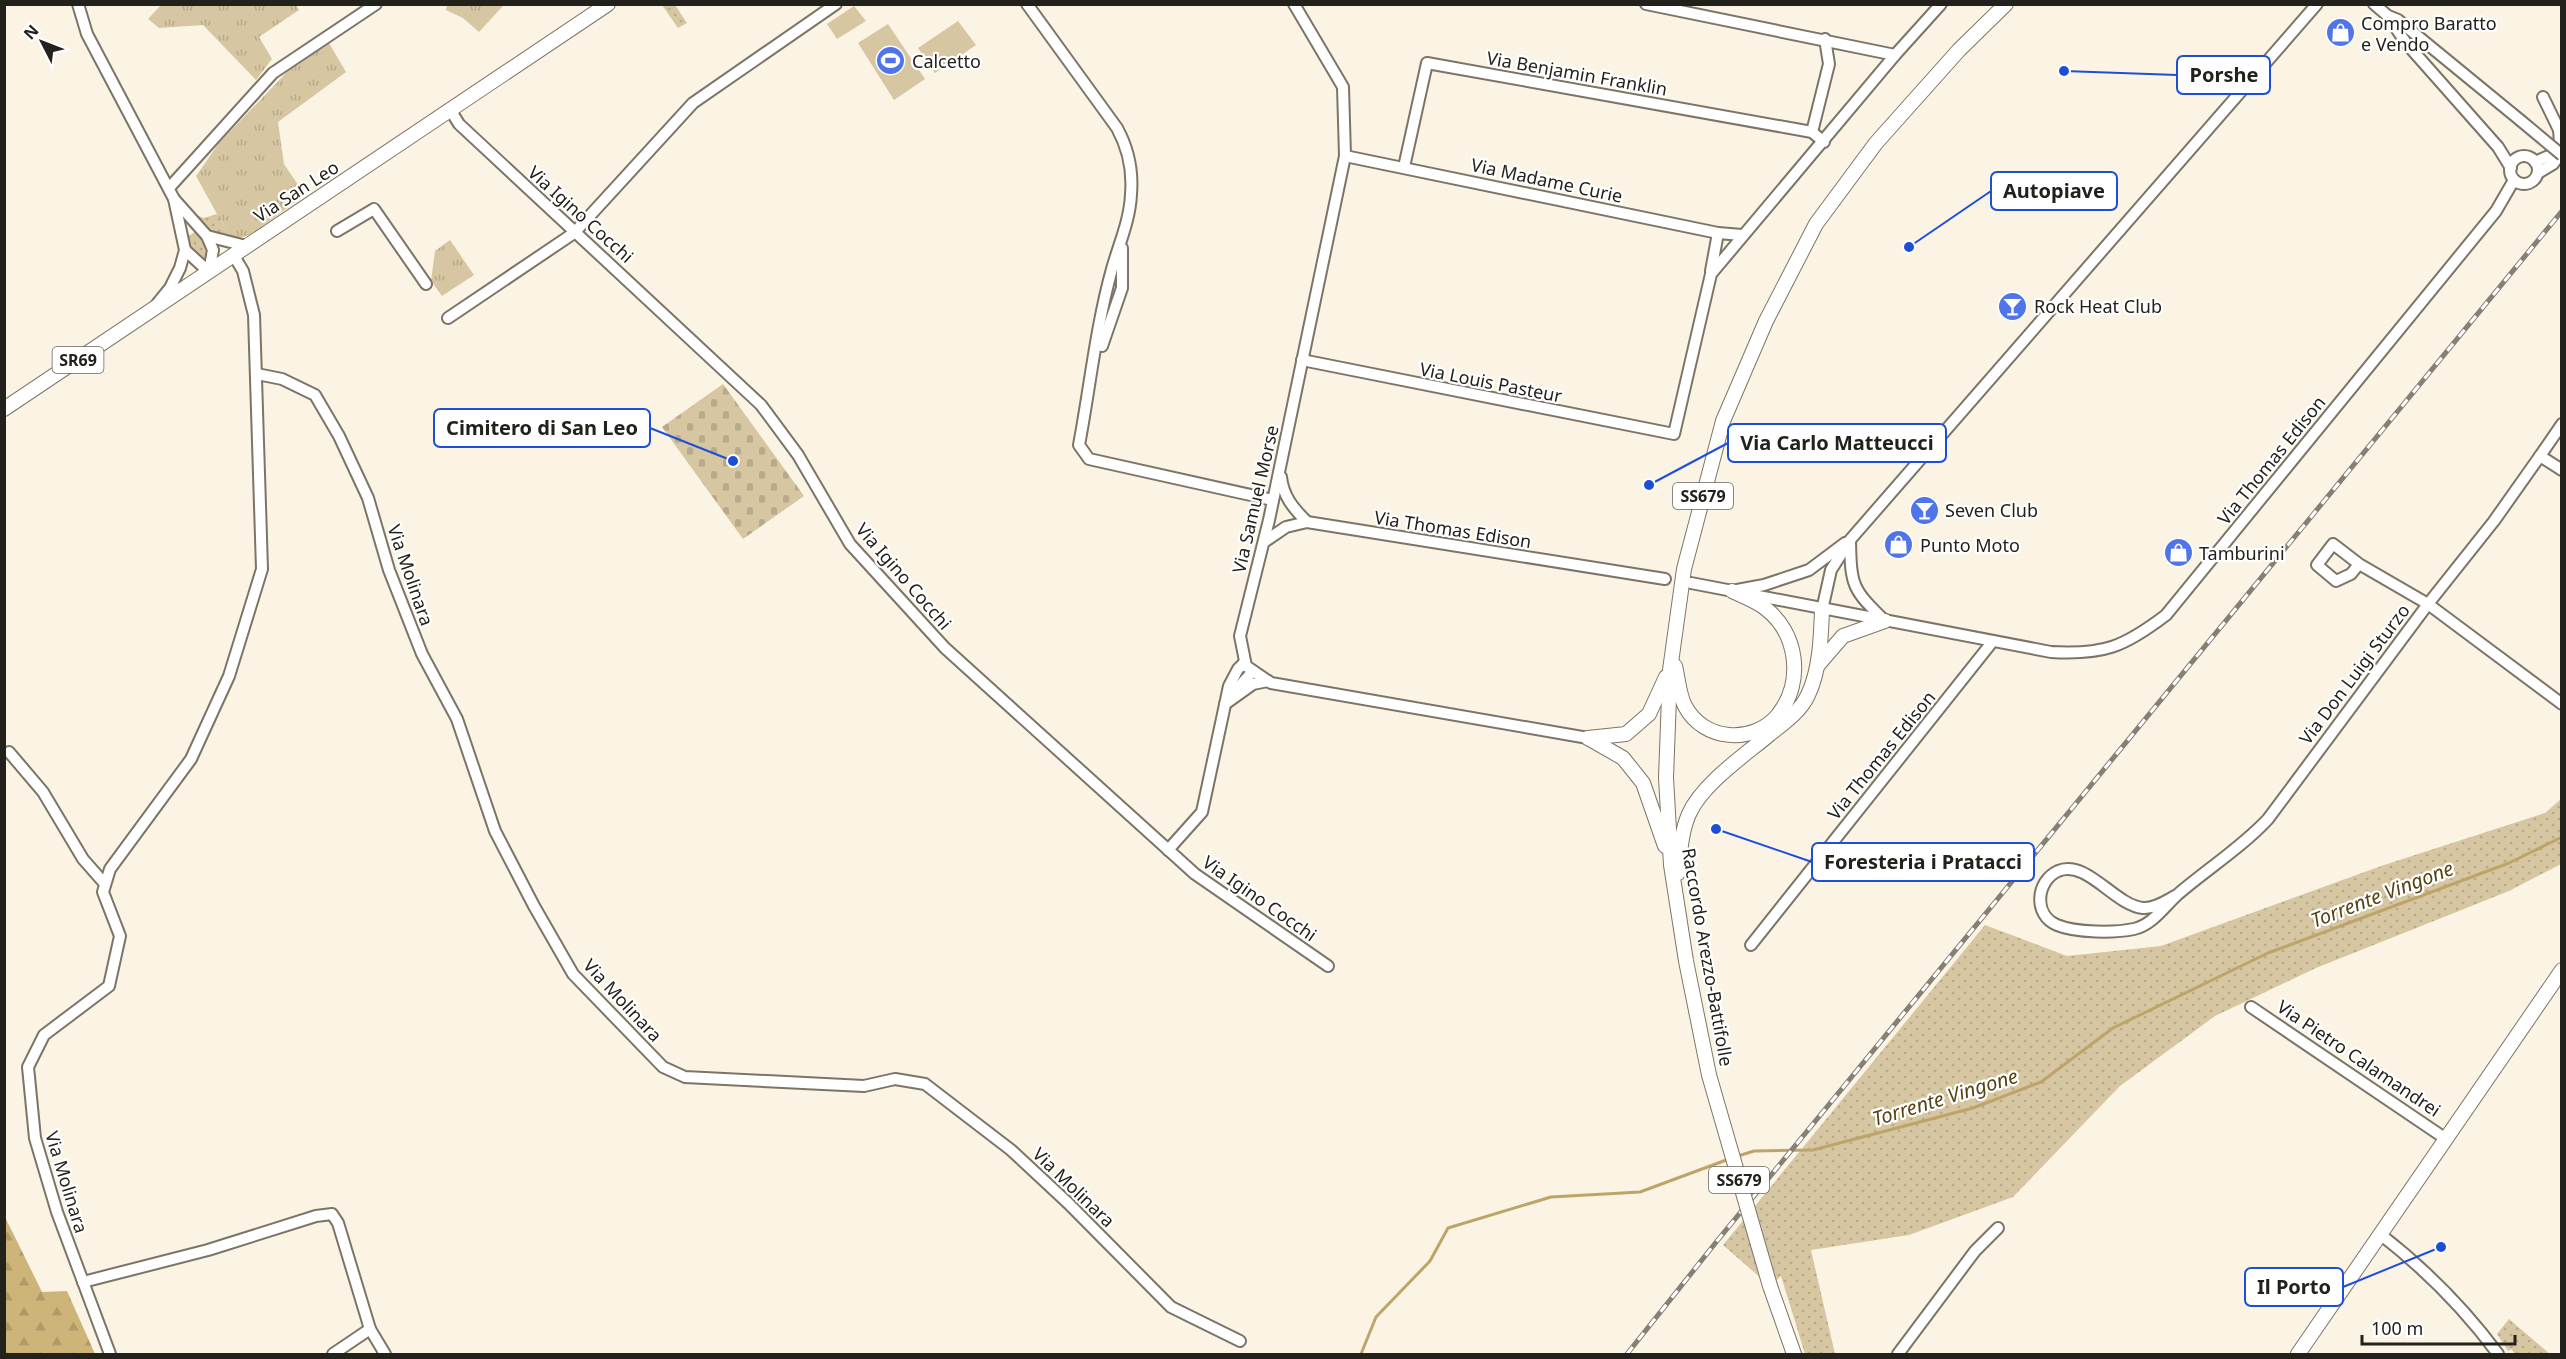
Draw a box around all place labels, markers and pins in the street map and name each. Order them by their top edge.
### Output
place label: Compro Baratto e Vendo [2361,11,2497,56]
shop icon: Compro Baratto e Vendo [2324,17,2356,49]
sports icon: Calcetto [875,45,907,77]
place label: Calcetto [912,49,981,73]
callout: Porshe [2177,56,2270,94]
callout: Autopiave [1991,172,2117,210]
bar icon: Rock Heat Club [1997,290,2029,322]
place label: Rock Heat Club [2034,294,2162,318]
callout: Cimitero di San Leo [434,409,650,447]
callout: Via Carlo Matteucci [1728,424,1946,462]
bar icon: Seven Club [1908,494,1940,526]
place label: Seven Club [1945,498,2038,522]
shop icon: Punto Moto [1883,529,1915,561]
place label: Punto Moto [1920,533,2020,557]
shop icon: Tamburini [2162,537,2194,569]
place label: Tamburini [2199,541,2285,565]
callout: Foresteria i Pratacci [1812,843,2034,881]
callout: Il Porto [2245,1268,2343,1306]

